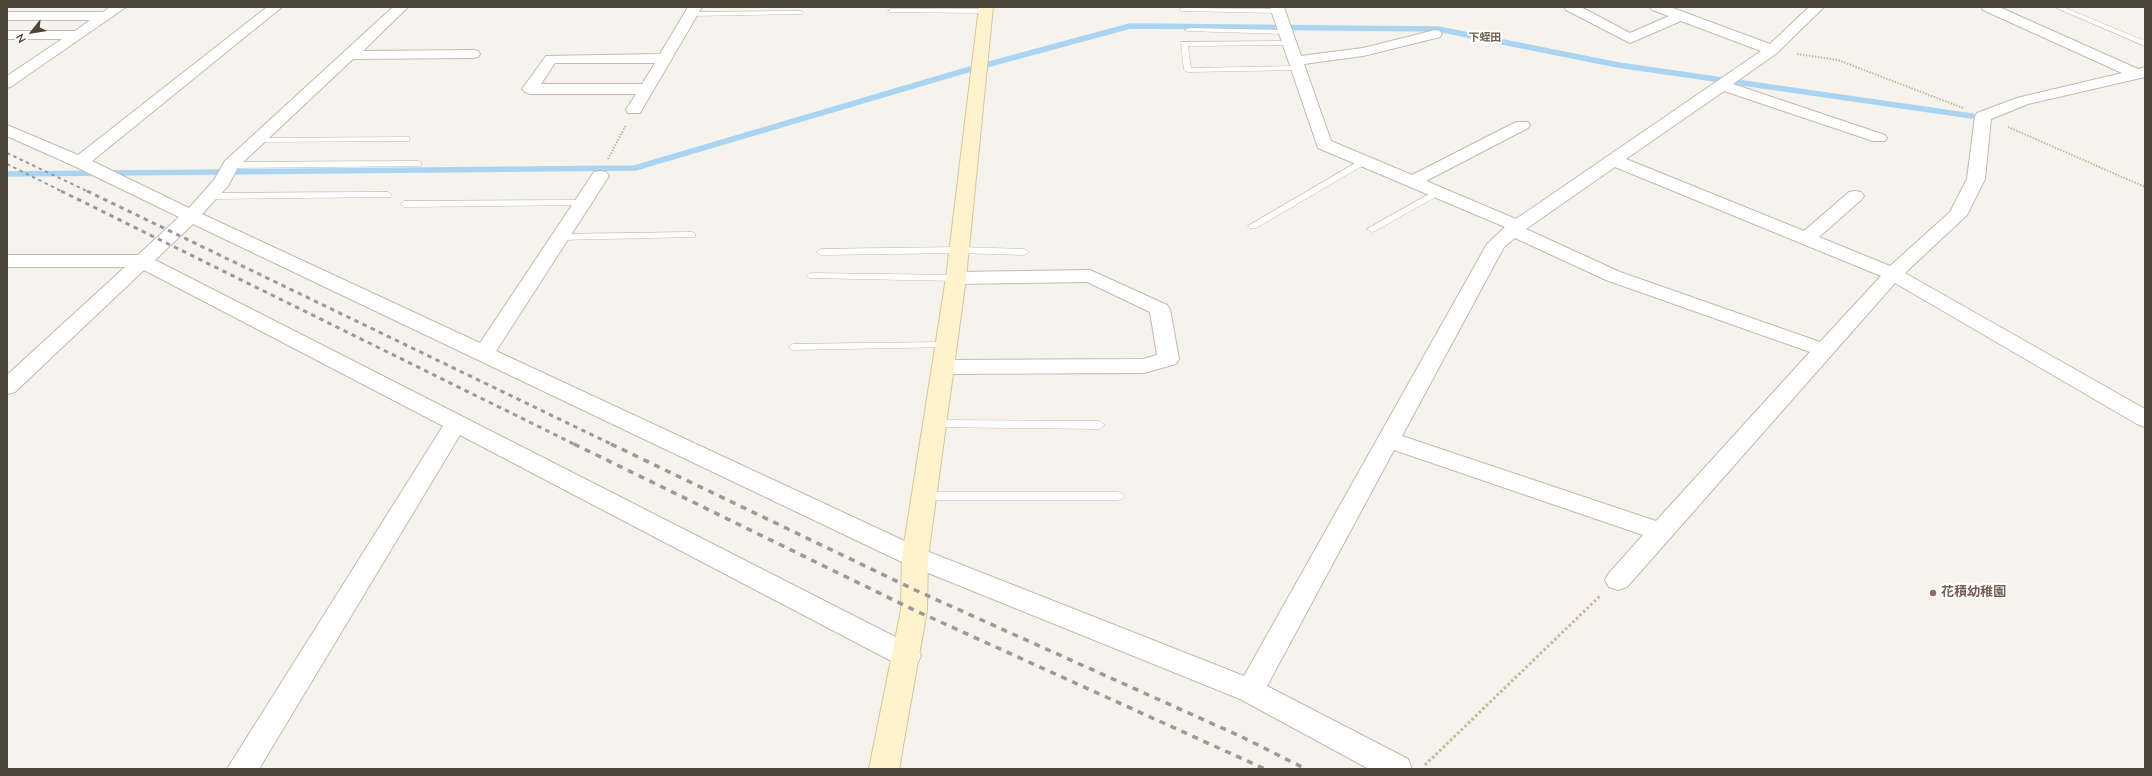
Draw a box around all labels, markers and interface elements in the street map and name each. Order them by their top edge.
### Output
north arrow [12,12,52,52]
text: N [13,31,30,46]
district label: 下蛭田 [1469,31,1501,45]
place label: 花積幼稚園 [1941,585,2006,601]
marker: 花積幼稚園 [1928,588,1938,598]

